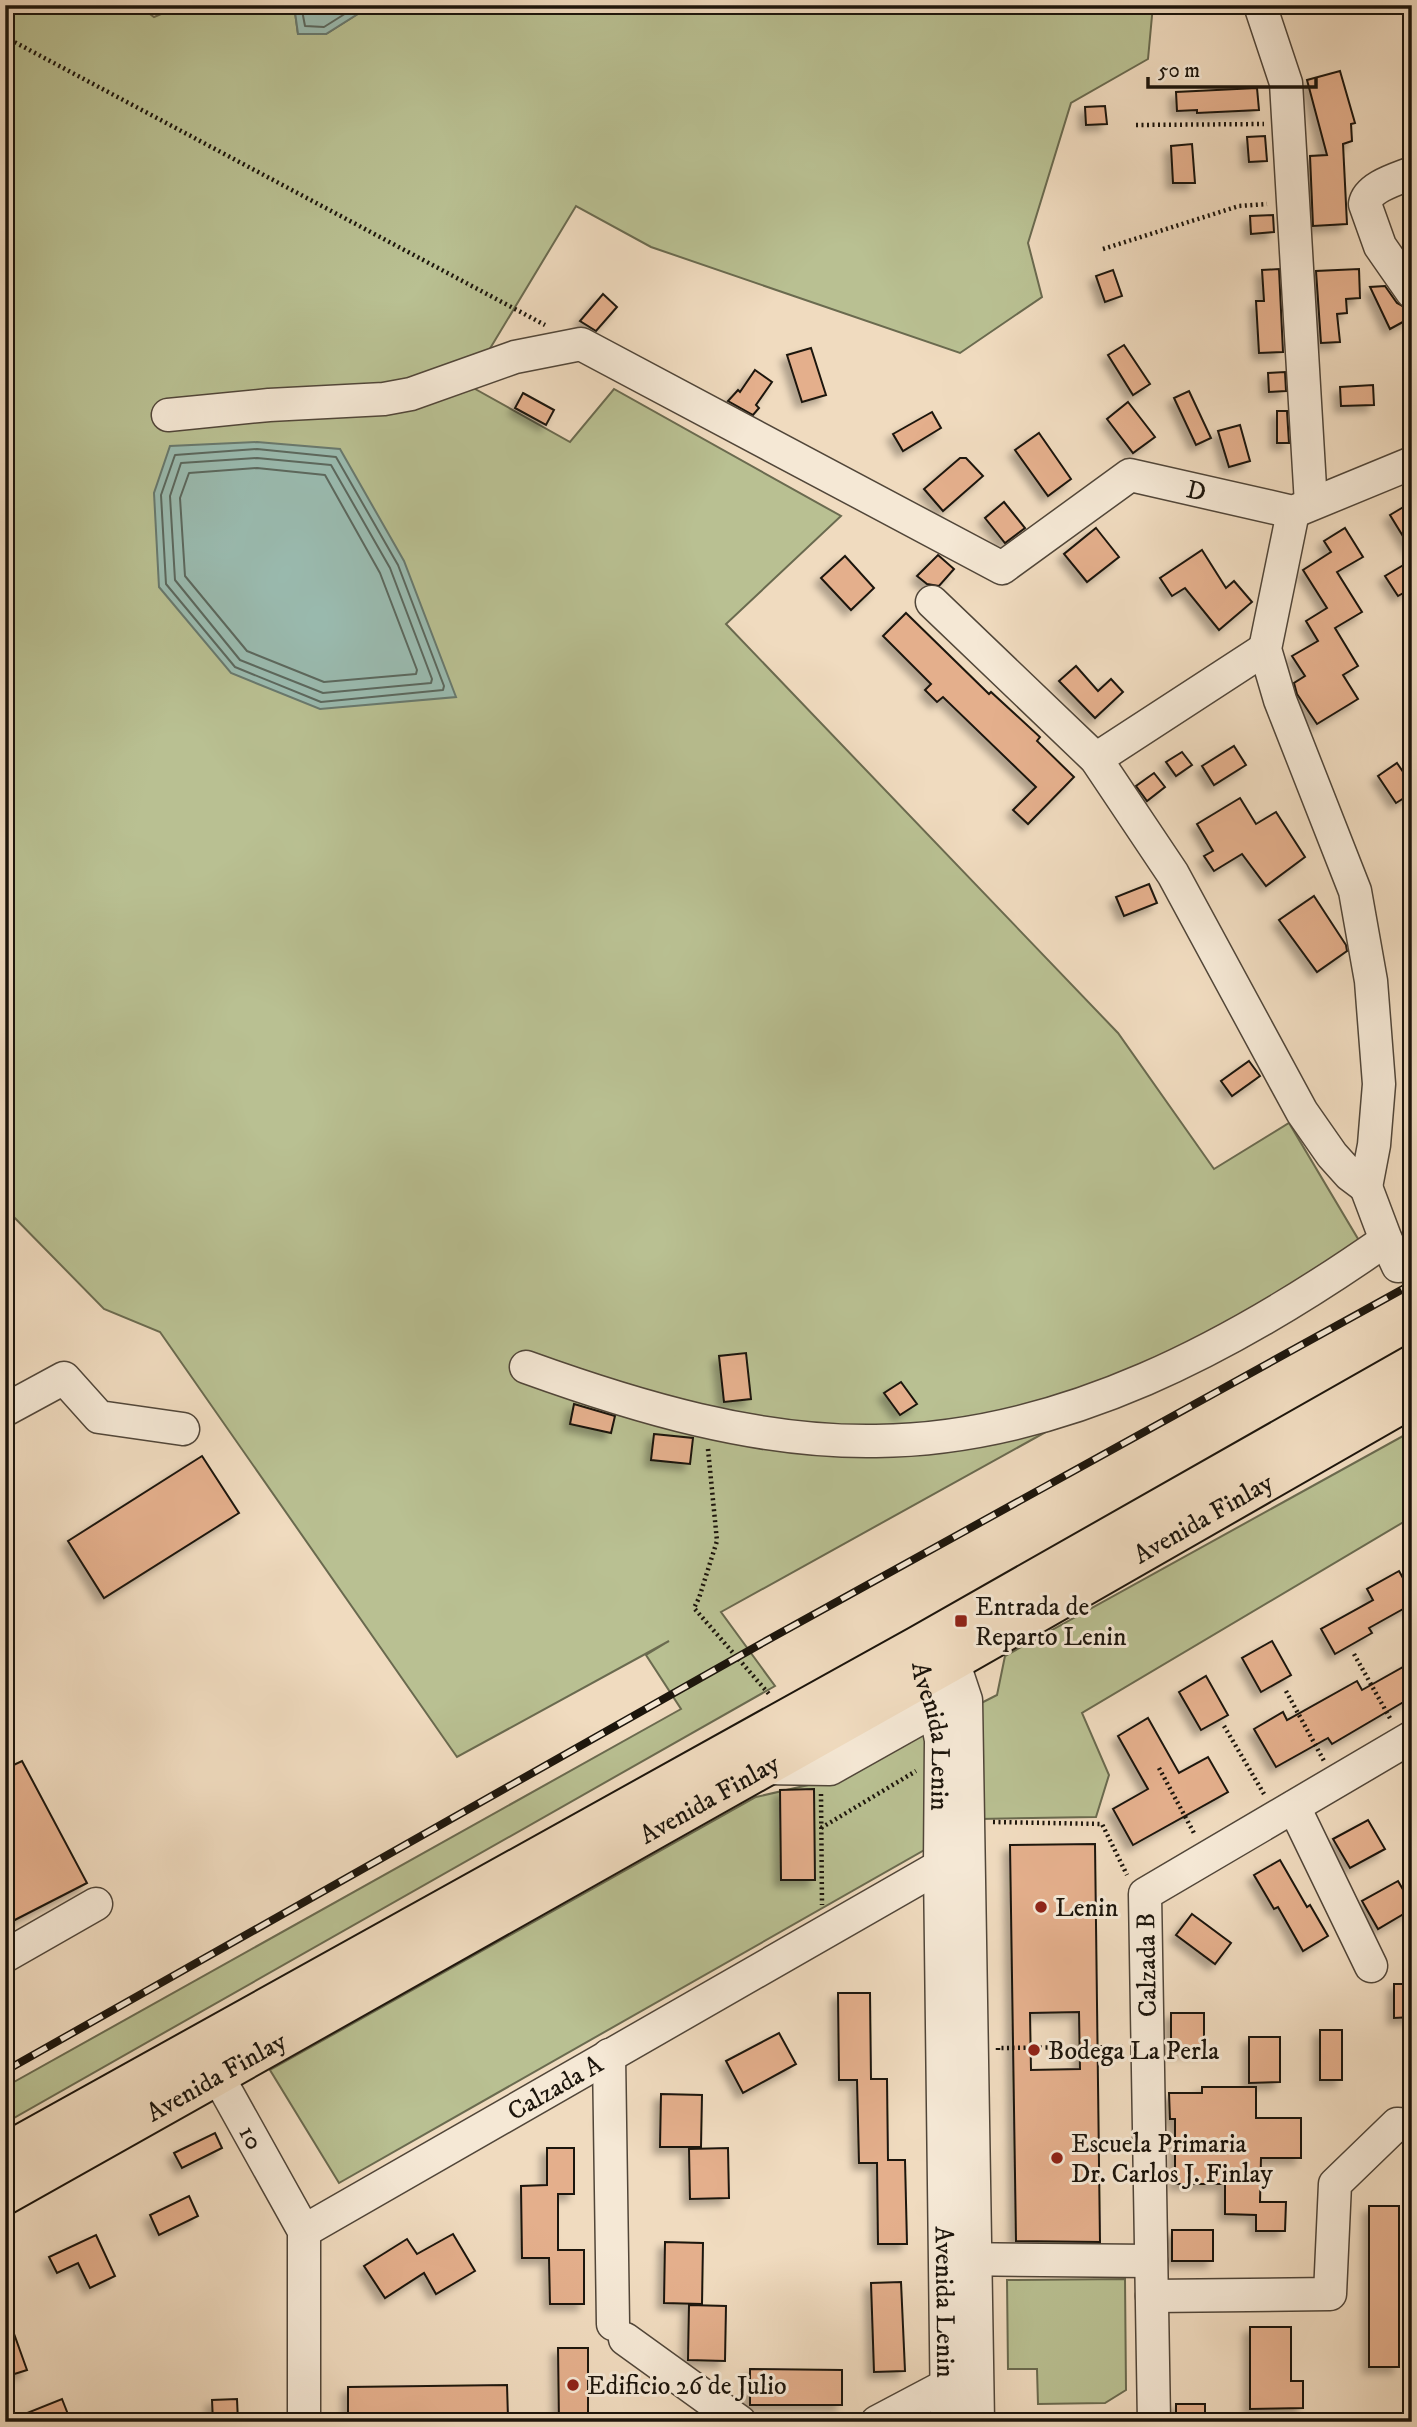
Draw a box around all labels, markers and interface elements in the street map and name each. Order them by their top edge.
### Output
scale bar [1148,46,1316,90]
text: 50 m [1158,58,1200,84]
street label: D [1183,473,1209,510]
street label: Avenida Finlay [1128,1466,1280,1572]
place label: Entrada de Reparto Lenin [975,1591,1127,1654]
marker: Entrada de Reparto Lenin [953,1613,969,1629]
street label: Avenida Lenin [903,1660,956,1811]
street label: Avenida Finlay [634,1747,786,1852]
place label: Lenin [1055,1892,1119,1925]
marker: Lenin [1033,1899,1049,1915]
street label: Calzada B [1130,1912,1165,2018]
street label: Avenida Finlay [141,2025,293,2130]
place label: Bodega La Perla [1048,2035,1219,2068]
marker: Bodega La Perla [1026,2042,1042,2058]
street label: Calzada A [502,2048,609,2129]
street label: 10 [230,2120,271,2156]
place label: Escuela Primaria Dr. Carlos J. Finlay [1071,2128,1273,2191]
marker: Escuela Primaria Dr. Carlos J. Finlay [1049,2150,1065,2166]
street label: Avenida Lenin [927,2226,961,2378]
place label: Edificio 26 de Julio [587,2370,787,2403]
marker: Edificio 26 de Julio [565,2377,581,2393]

